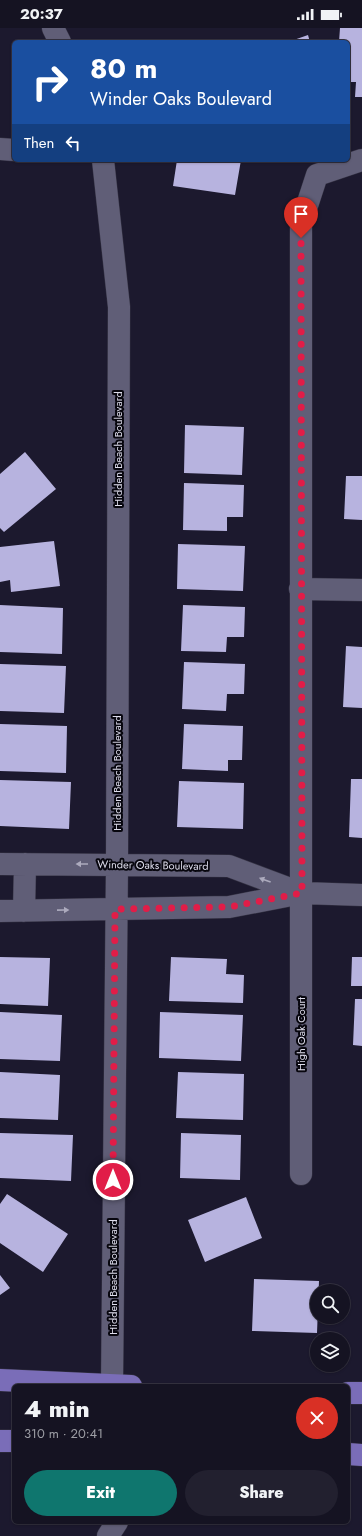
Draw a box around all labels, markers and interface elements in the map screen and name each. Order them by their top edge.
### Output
text: 20:37 [20,3,63,25]
text: 80 m [90,48,157,89]
icon: right [24,56,76,108]
text: Winder Oaks Boulevard [90,86,272,112]
text: Then [24,132,54,154]
icon: left [62,132,84,154]
pin [284,197,318,238]
icon: arrive [290,203,312,225]
street label: Hidden Beach Boulevard [110,391,126,507]
street label: Hidden Beach Boulevard [109,715,125,831]
street label: Winder Oaks Boulevard [97,856,209,874]
one-way arrow [75,861,88,867]
one-way arrow [259,876,271,882]
one-way arrow [57,907,70,913]
street label: High Oak Court [293,997,309,1071]
position arrow [92,1159,134,1201]
street label: Hidden Beach Boulevard [105,1219,121,1335]
map controls [310,1284,350,1372]
button: search [310,1284,350,1324]
button: layers [310,1332,350,1372]
text: 4 min [24,1391,90,1426]
button: close [296,1397,338,1439]
text: 310 m · 20:41 [24,1424,103,1443]
button: Exit [24,1470,177,1516]
button: Share [185,1470,338,1516]

